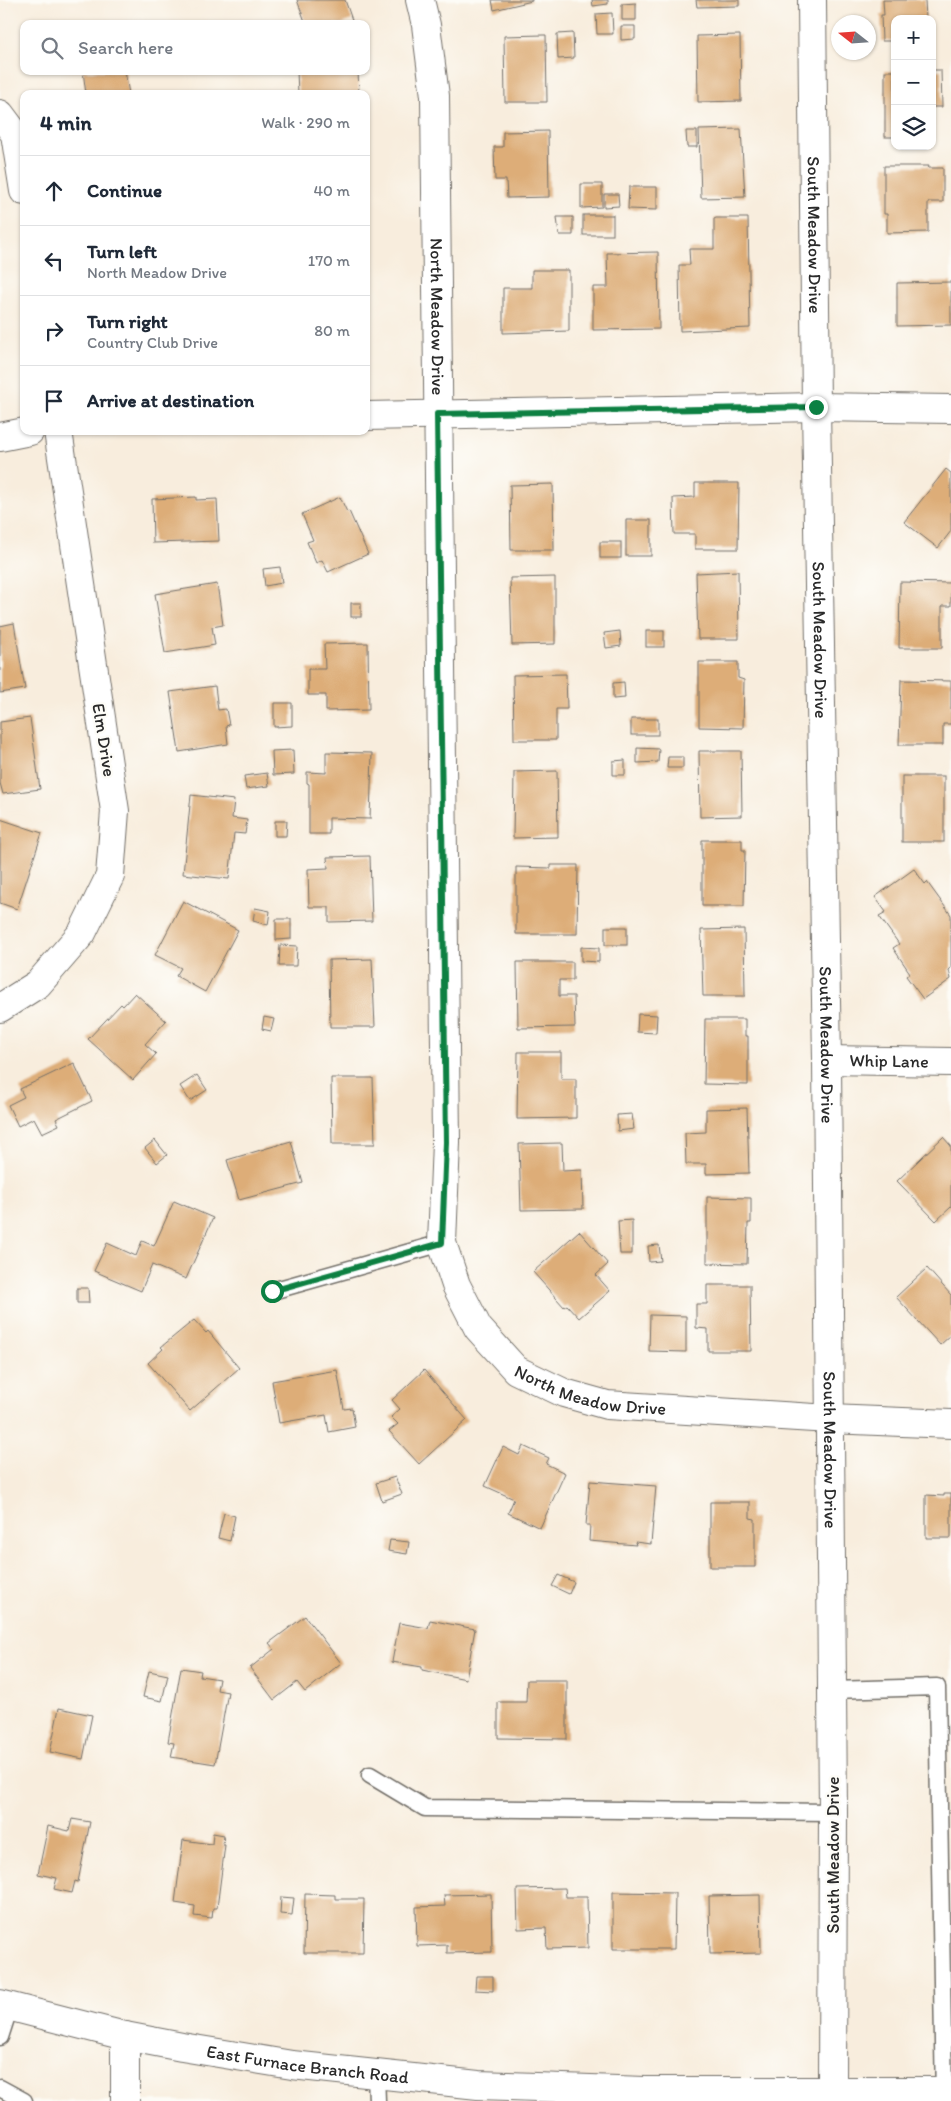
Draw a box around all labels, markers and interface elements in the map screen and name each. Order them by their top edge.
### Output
north arrow [831,15,876,60]
map controls [891,15,936,150]
button: + [891,15,936,60]
search box [20,20,370,75]
icon: search [38,34,66,62]
text: Search here [78,36,173,59]
button: − [891,60,936,105]
button: layers [891,105,936,150]
text: 4 min [40,110,92,135]
text: Walk · 290 m [261,113,350,132]
street label: South Meadow Drive [803,156,826,314]
icon: ahead [40,177,68,205]
text: Continue [87,179,162,202]
text: 40 m [313,181,350,200]
street label: North Meadow Drive [425,238,449,396]
text: Turn left [87,240,157,263]
icon: left [40,247,68,275]
text: 170 m [308,251,350,270]
text: North Meadow Drive [87,263,227,282]
text: Turn right [87,310,168,333]
icon: right [40,317,68,345]
text: 80 m [314,321,350,340]
text: Country Club Drive [87,333,218,352]
icon: arrive [40,387,68,415]
text: Arrive at destination [87,389,254,412]
route end [805,396,828,419]
street label: South Meadow Drive [808,561,832,719]
street label: Elm Drive [87,702,121,778]
street label: South Meadow Drive [814,966,839,1124]
street label: Whip Lane [849,1049,929,1073]
route start [261,1280,284,1303]
street label: North Meadow Drive [511,1360,667,1420]
street label: South Meadow Drive [818,1371,842,1529]
street label: South Meadow Drive [822,1776,844,1934]
street label: East Furnace Branch Road [205,2040,410,2088]

